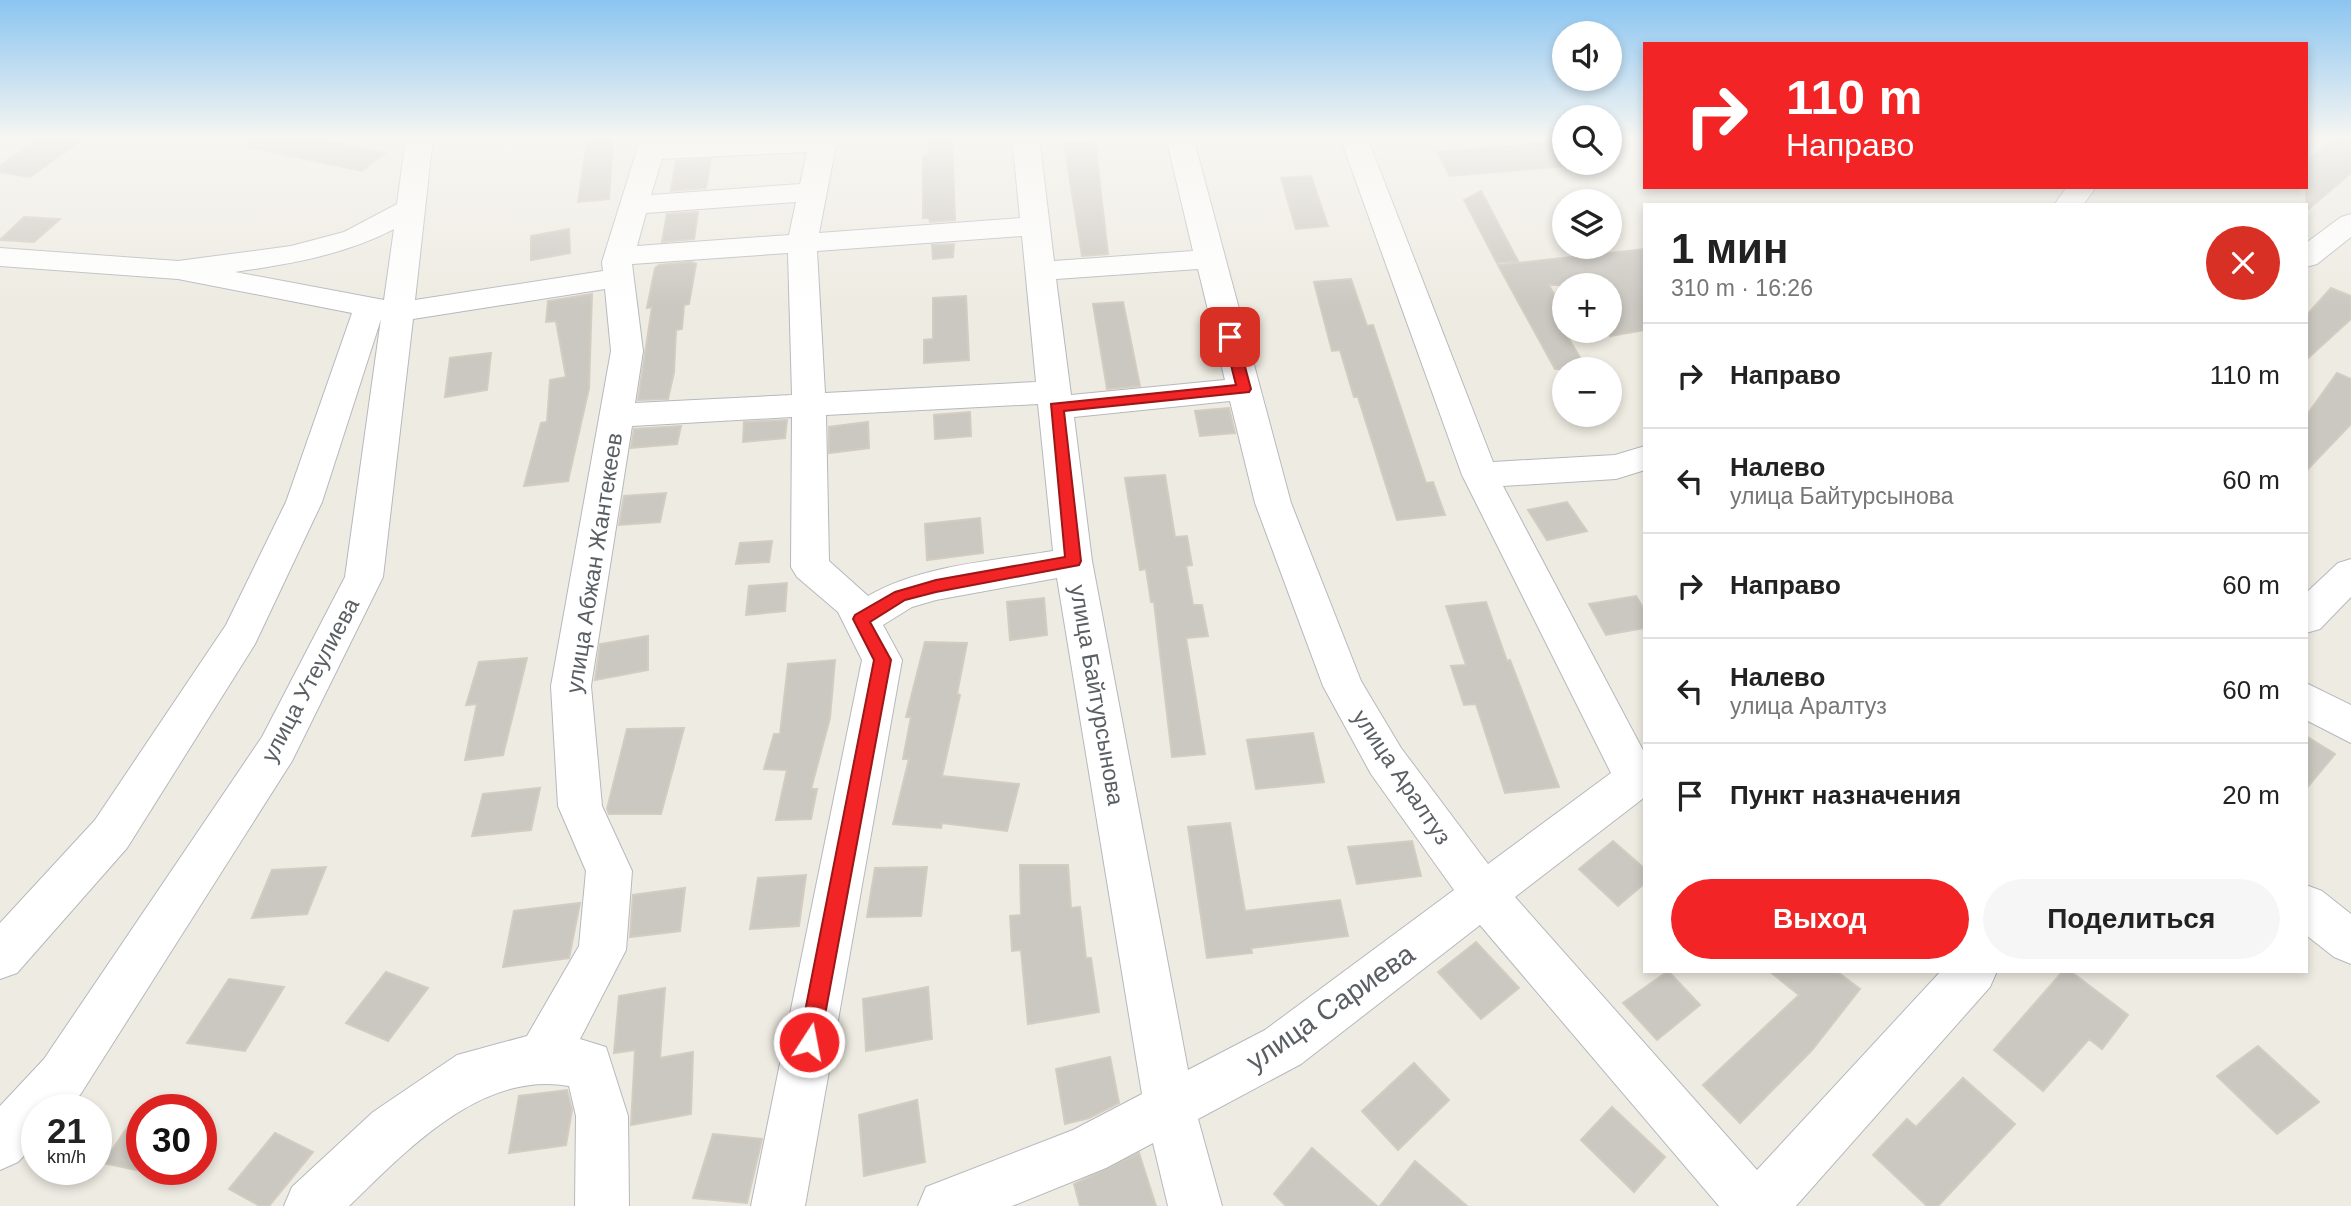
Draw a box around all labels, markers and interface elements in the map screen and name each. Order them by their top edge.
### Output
map controls [1552,21,1622,427]
button: sound [1552,21,1622,91]
icon: right [1671,70,1762,161]
text: 110 m [1786,70,1922,124]
button: search [1552,105,1622,175]
text: Направо [1786,127,1914,163]
button: layers [1552,189,1622,259]
text: 1 мин [1671,225,1788,272]
button: close [2206,226,2280,300]
button: + [1552,273,1622,343]
text: 310 m · 16:26 [1671,275,1813,301]
pin [1200,307,1260,367]
icon: arrive [1211,318,1249,356]
button: − [1552,357,1622,427]
icon: right [1671,357,1709,395]
text: Направо [1730,360,1841,390]
text: 110 m [2210,360,2280,390]
street label: улица Абжан Жантекеев [561,431,627,695]
text: Налево [1730,452,1825,482]
icon: left [1671,462,1709,500]
text: 60 m [2222,465,2280,495]
text: улица Байтурсынова [1730,483,1953,509]
icon: right [1671,567,1709,605]
text: Направо [1730,570,1841,600]
text: 60 m [2222,570,2280,600]
street label: улица Байтурсынова [1065,583,1129,807]
street label: улица Утеулиева [256,593,364,766]
text: Налево [1730,662,1825,692]
icon: left [1671,672,1709,710]
text: 60 m [2222,675,2280,705]
text: улица Аралтуз [1730,693,1887,719]
street label: улица Аралтуз [1347,705,1457,849]
icon: arrive [1671,777,1709,815]
text: Пункт назначения [1730,780,1961,810]
text: 20 m [2222,780,2280,810]
button: Выход [1671,879,1969,959]
button: Поделиться [1983,879,2280,959]
street label: улица Сариева [1240,938,1421,1077]
position arrow [772,1005,846,1079]
speed limit sign: 30 [126,1094,217,1185]
text: 21 [47,1111,86,1150]
text: km/h [47,1147,86,1167]

